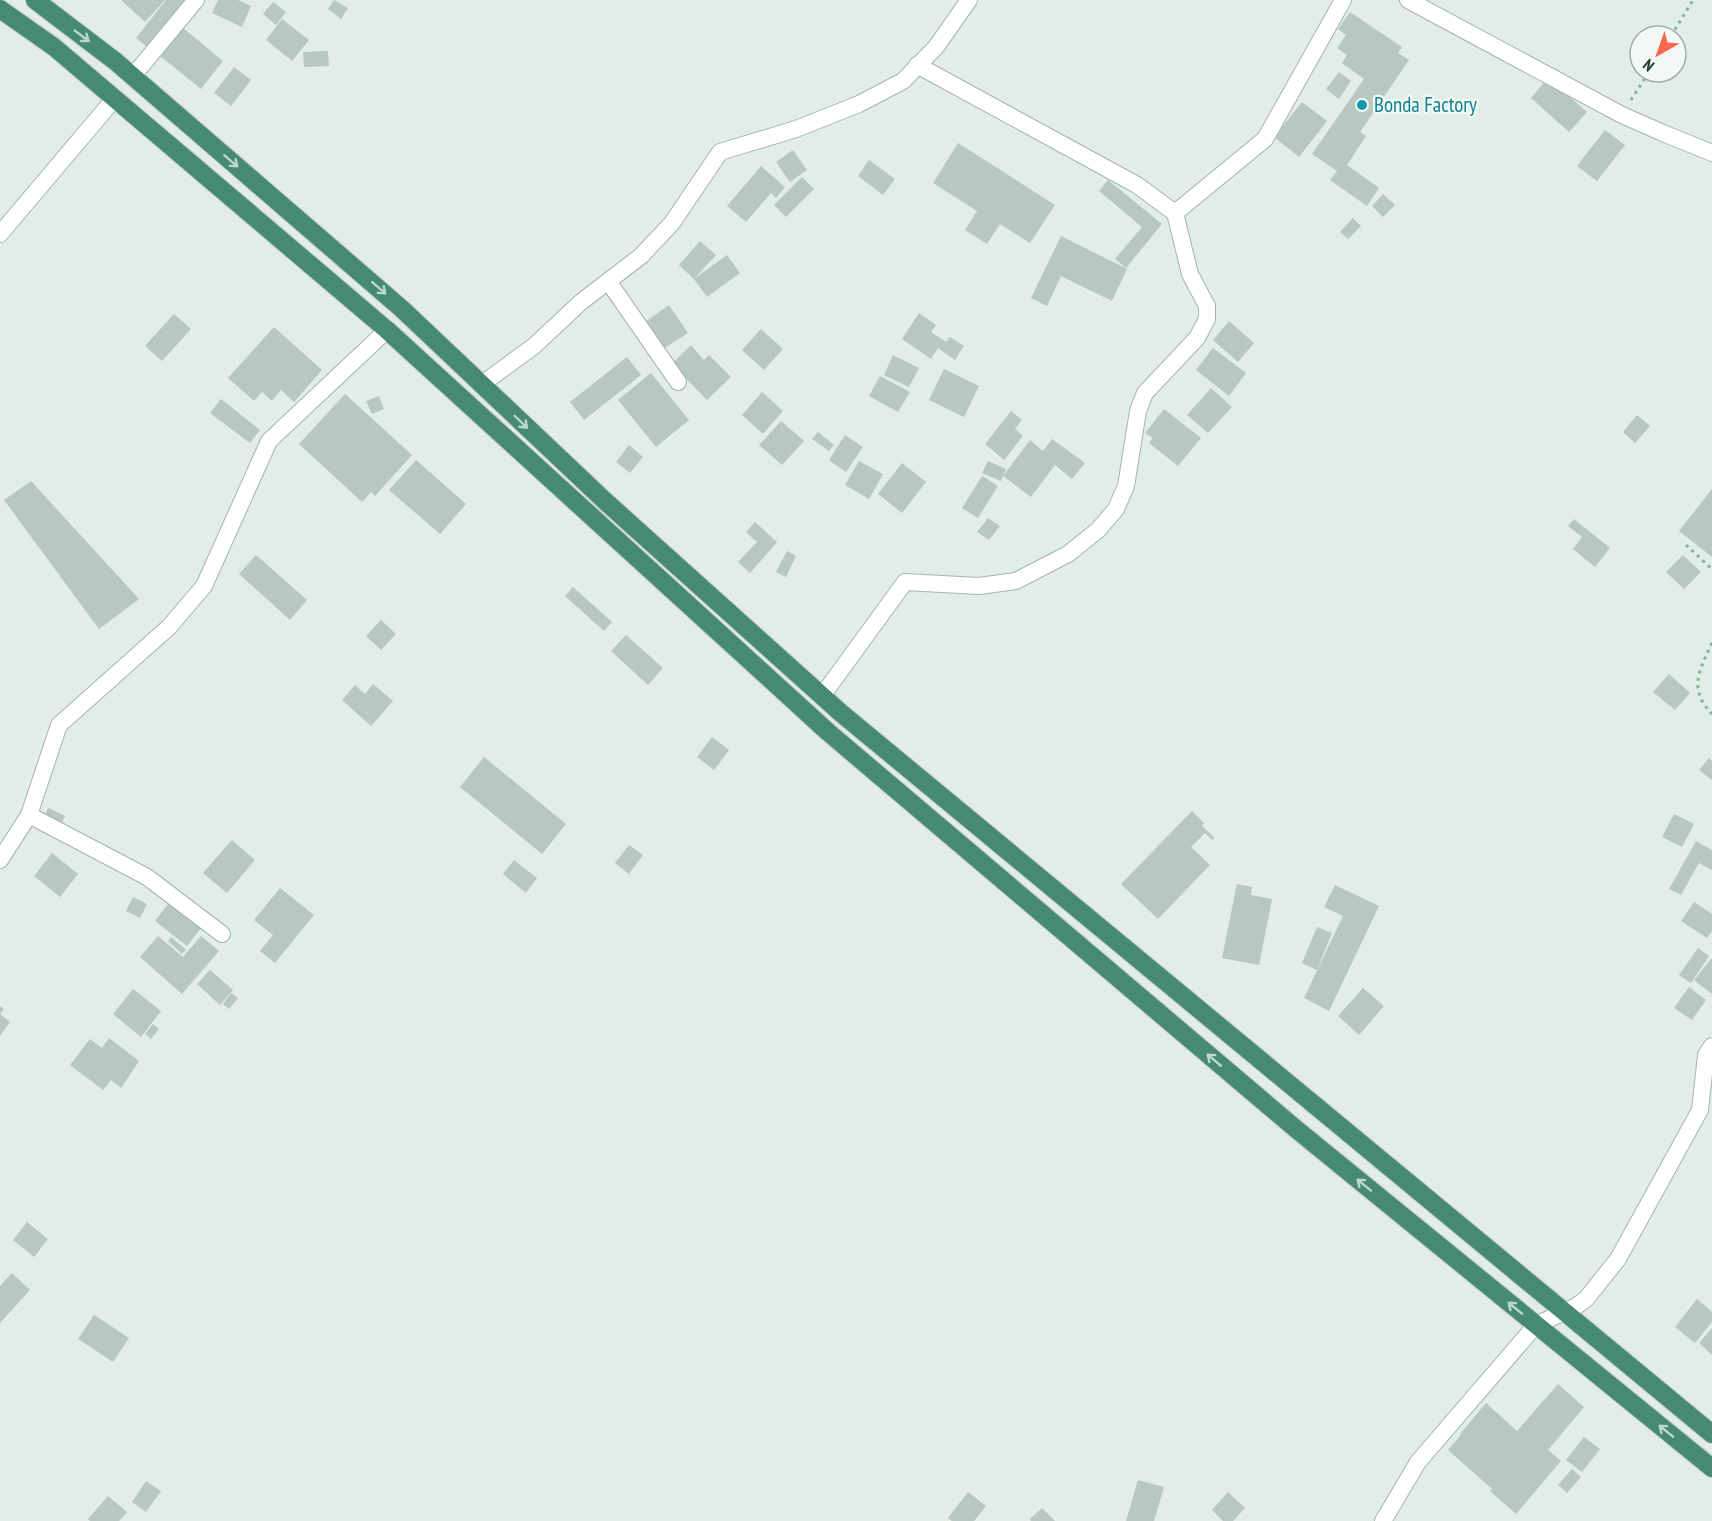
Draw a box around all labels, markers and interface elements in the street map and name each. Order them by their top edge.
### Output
north arrow [1628,24,1688,84]
one-way arrow [74,29,90,42]
text: N [1639,55,1658,76]
place label: Bonda Factory [1374,91,1477,118]
marker: Bonda Factory [1355,98,1369,112]
one-way arrow [223,154,238,168]
one-way arrow [371,282,387,295]
one-way arrow [514,414,529,429]
one-way arrow [1207,1053,1222,1067]
one-way arrow [1356,1178,1372,1191]
one-way arrow [1507,1302,1523,1315]
one-way arrow [1659,1424,1675,1437]

